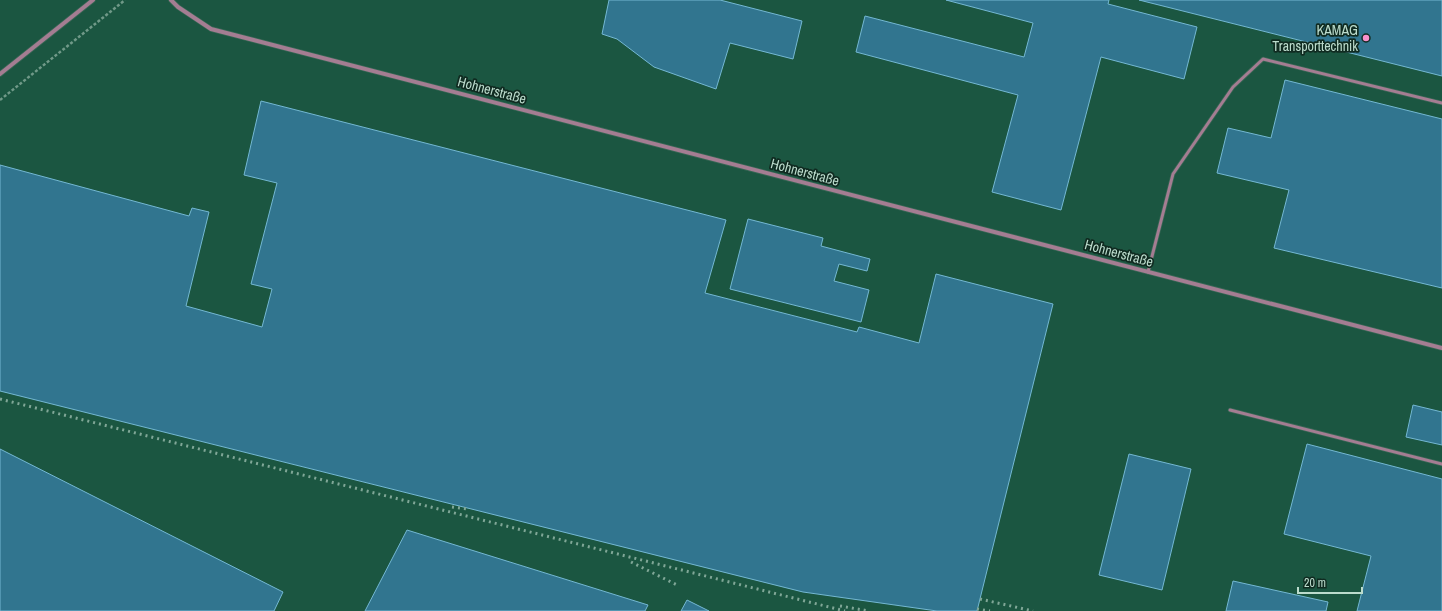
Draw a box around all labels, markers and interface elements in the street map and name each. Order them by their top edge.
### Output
place label: KAMAG Transporttechnik [1272,21,1358,55]
marker: KAMAG Transporttechnik [1361,33,1371,43]
street label: Hohnerstraße [456,72,528,108]
street label: Hohnerstraße [769,154,841,190]
street label: Hohnerstraße [1083,235,1155,271]
scale bar [1298,569,1362,595]
text: 20 m [1304,575,1326,591]

